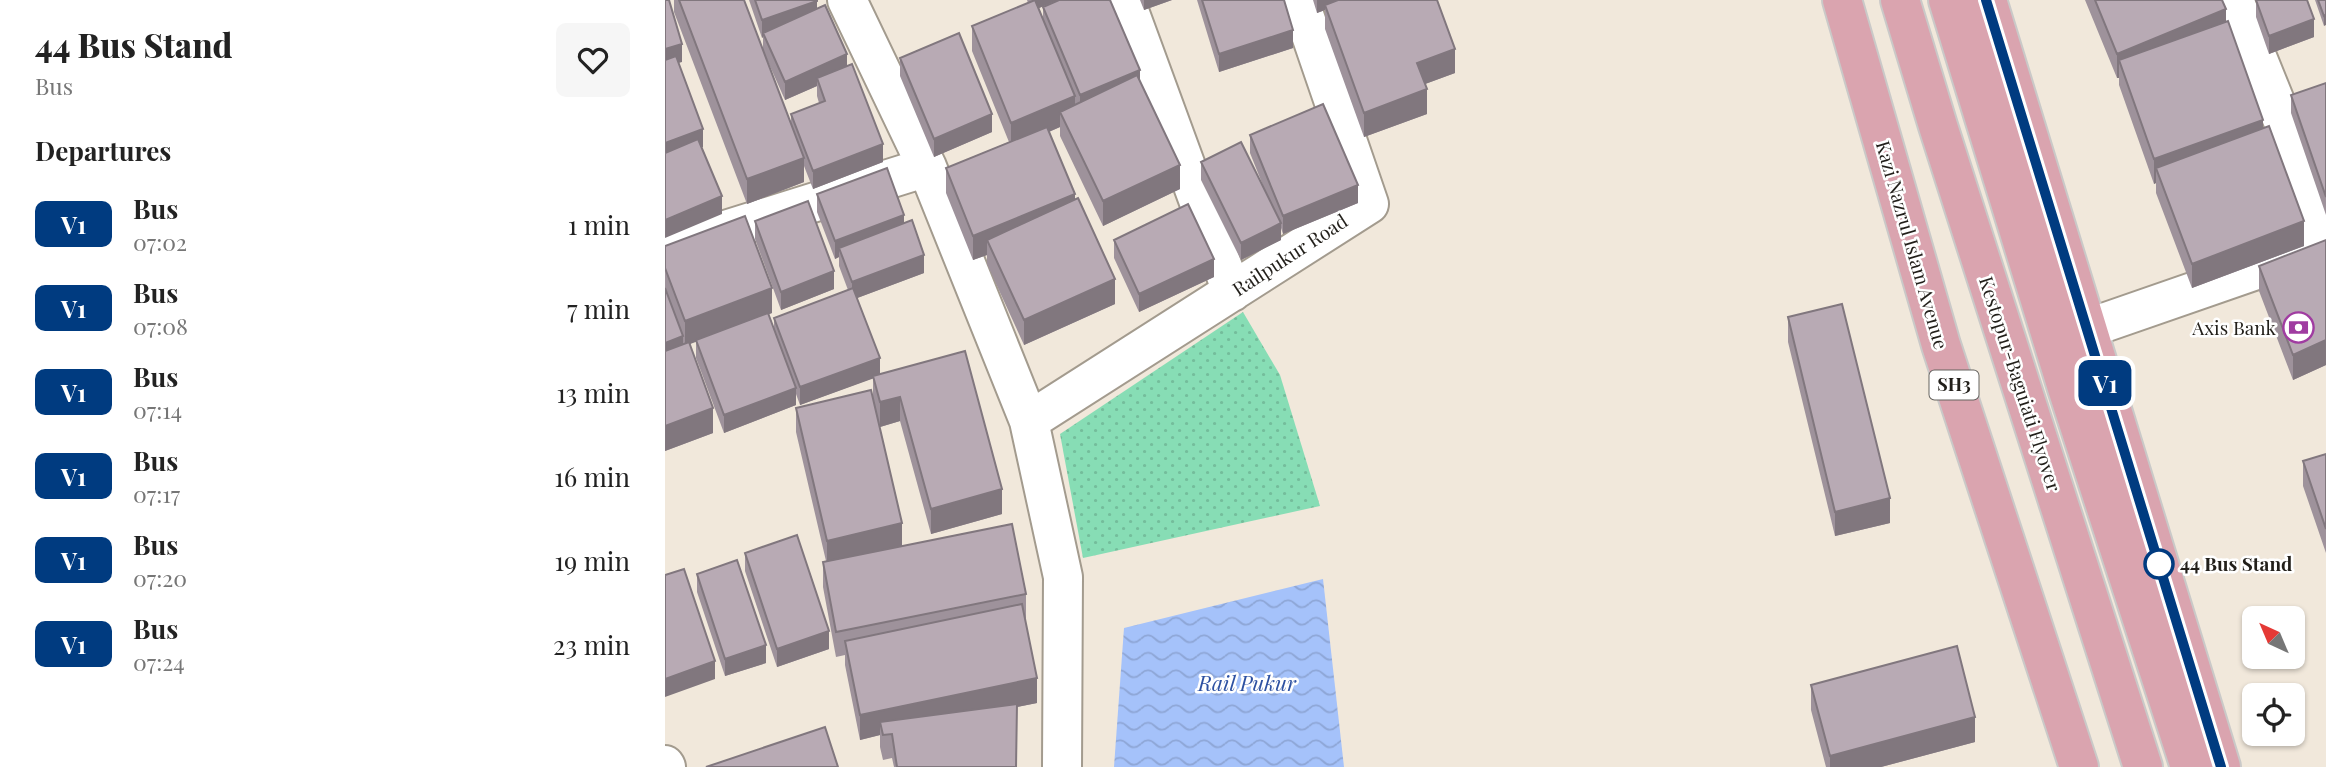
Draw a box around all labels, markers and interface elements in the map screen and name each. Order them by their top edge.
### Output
text: 44 Bus Stand [35,22,232,66]
button: heart [556,23,630,97]
text: Bus [35,70,73,101]
text: Departures [35,133,171,168]
street label: Kazi Nazrul Islam Avenue [1871,137,1955,352]
text: Bus [133,191,178,226]
text: 1 min [568,207,630,242]
street label: Railpukur Road [1227,207,1352,301]
text: V1 [61,208,86,240]
text: 07:02 [133,226,187,257]
street label: Kestopur-Baguiati Flyover [1974,273,2068,495]
text: Bus [133,275,178,310]
text: 7 min [567,291,630,326]
text: V1 [61,292,86,324]
text: 07:08 [133,310,188,341]
bank icon: Axis Bank [2282,311,2316,345]
place label: Axis Bank [2191,314,2277,340]
text: Bus [133,359,178,394]
line badge: V1 [2073,360,2137,406]
text: V1 [2092,367,2118,399]
road number: SH3 [1929,370,1979,400]
text: 13 min [556,375,630,410]
text: V1 [61,376,86,408]
text: 07:14 [133,394,182,425]
text: Bus [133,443,178,478]
text: 16 min [554,459,630,494]
text: V1 [61,460,86,492]
text: 07:17 [133,478,180,509]
text: Bus [133,527,178,562]
text: 19 min [554,543,630,578]
text: V1 [61,544,86,576]
marker: 44 Bus Stand [2144,549,2174,579]
place label: 44 Bus Stand [2180,550,2293,576]
text: 07:20 [133,562,187,593]
north arrow [2242,606,2305,668]
map controls [2242,606,2305,746]
text: Bus [133,611,178,646]
text: 23 min [553,627,630,662]
text: V1 [61,628,86,660]
text: 07:24 [133,646,185,677]
water label: Rail Pukur [1197,668,1297,696]
button: locate [2242,683,2305,746]

